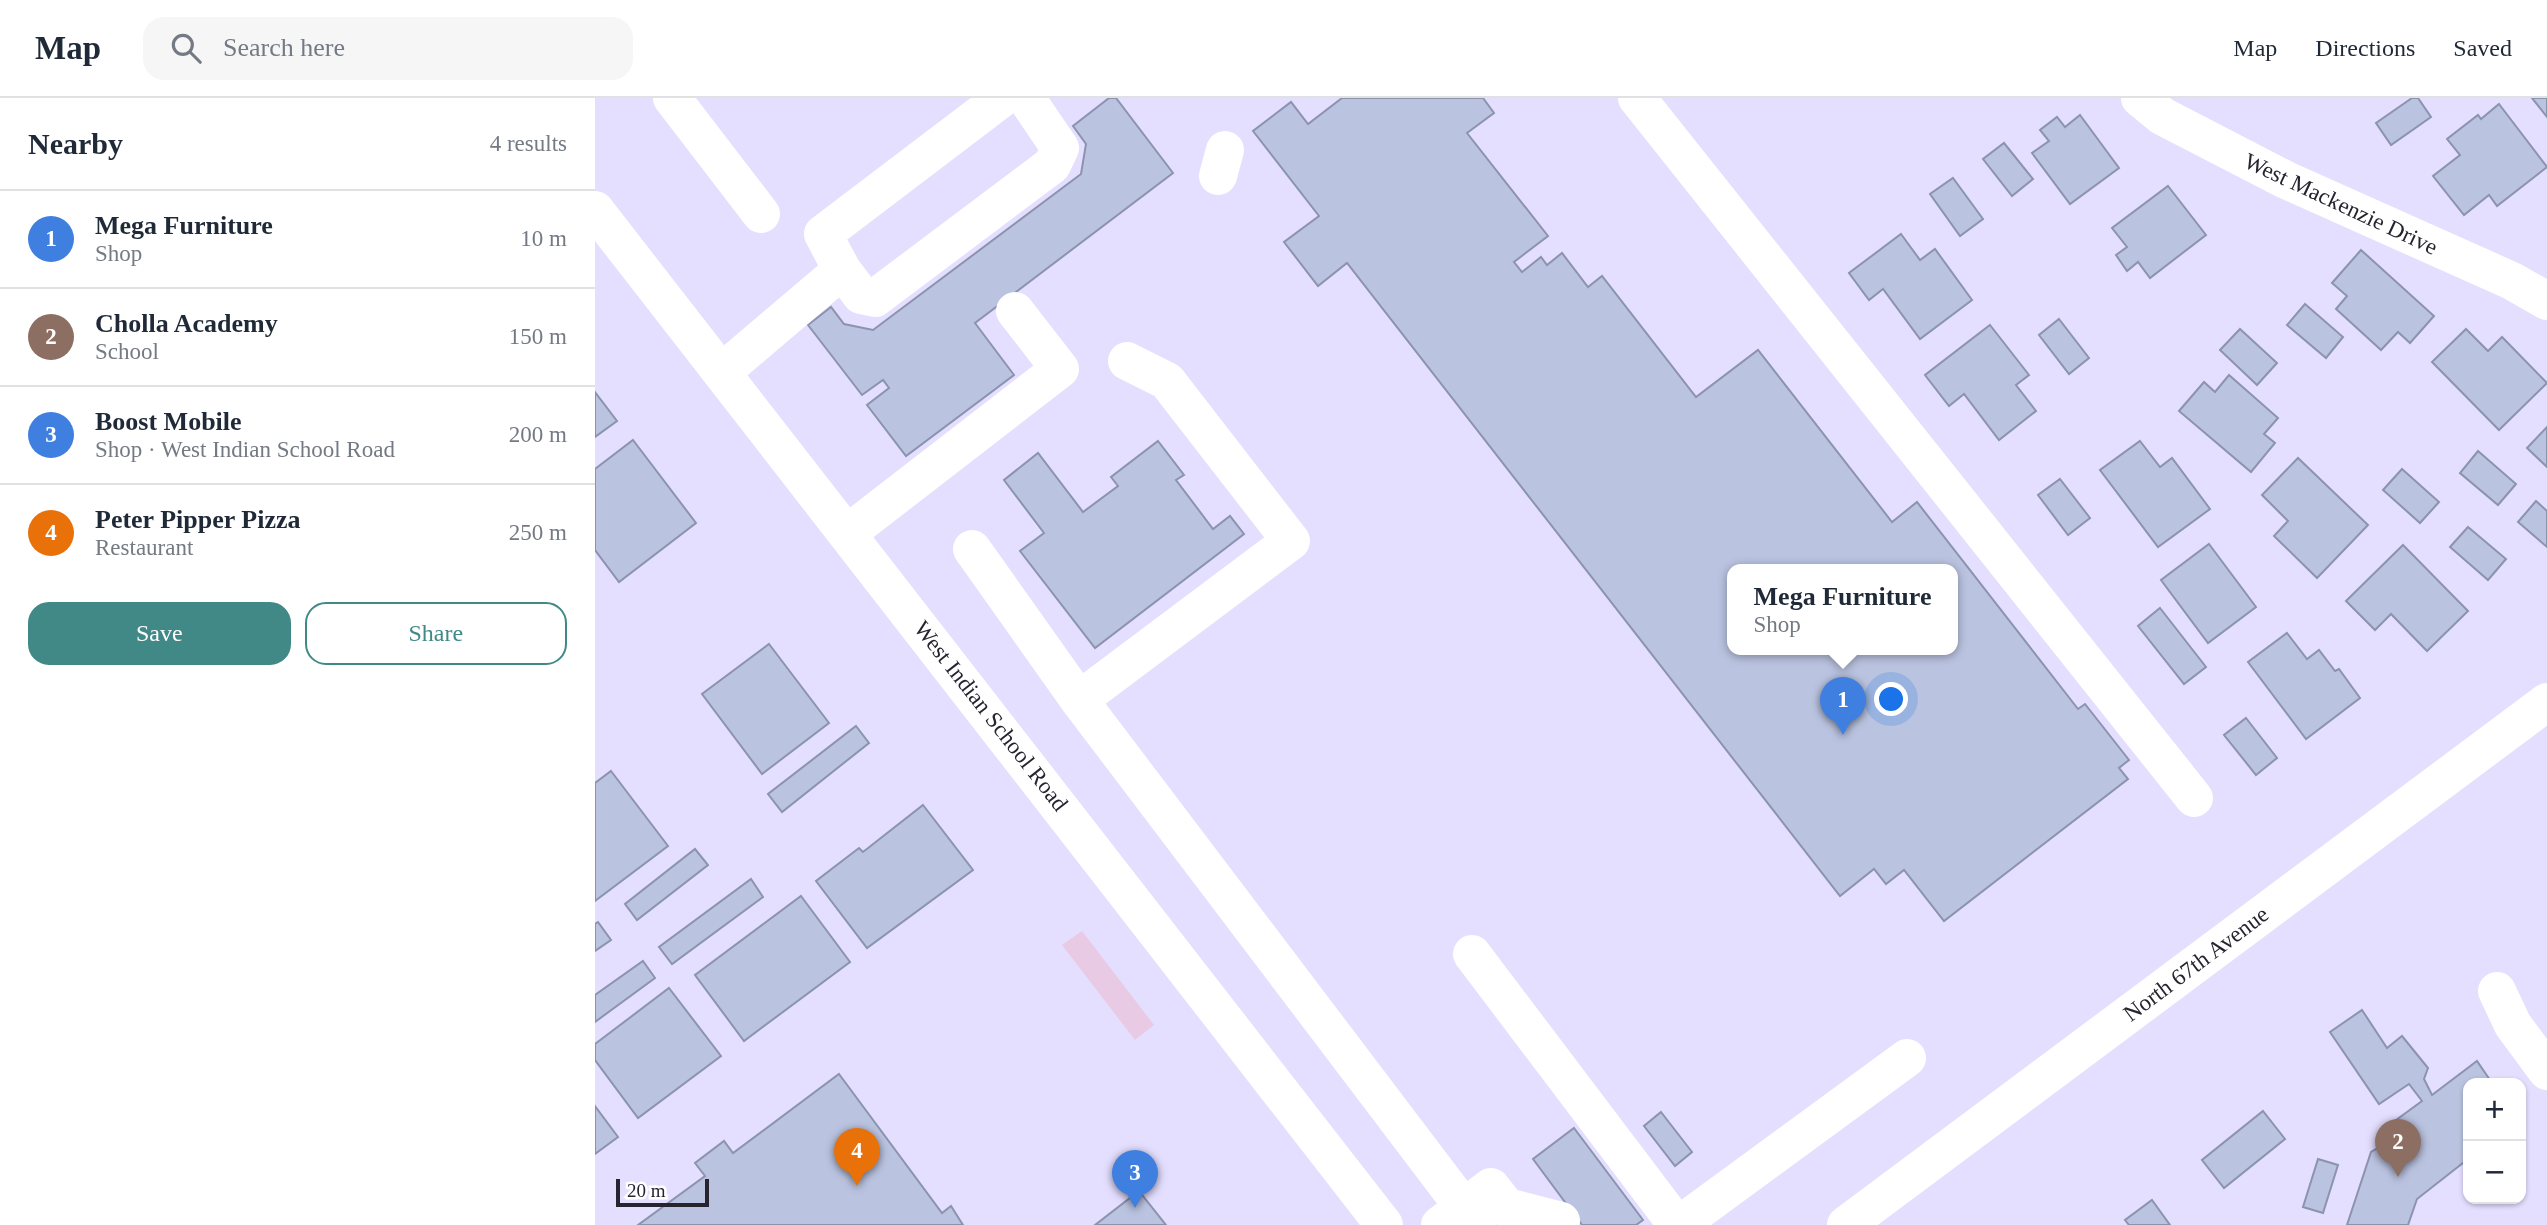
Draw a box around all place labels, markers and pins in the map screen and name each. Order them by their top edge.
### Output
pin: 1 [1820,677,1866,735]
pin: 2 [2375,1119,2421,1177]
pin: 4 [834,1128,880,1186]
pin: 3 [1112,1150,1158,1208]

